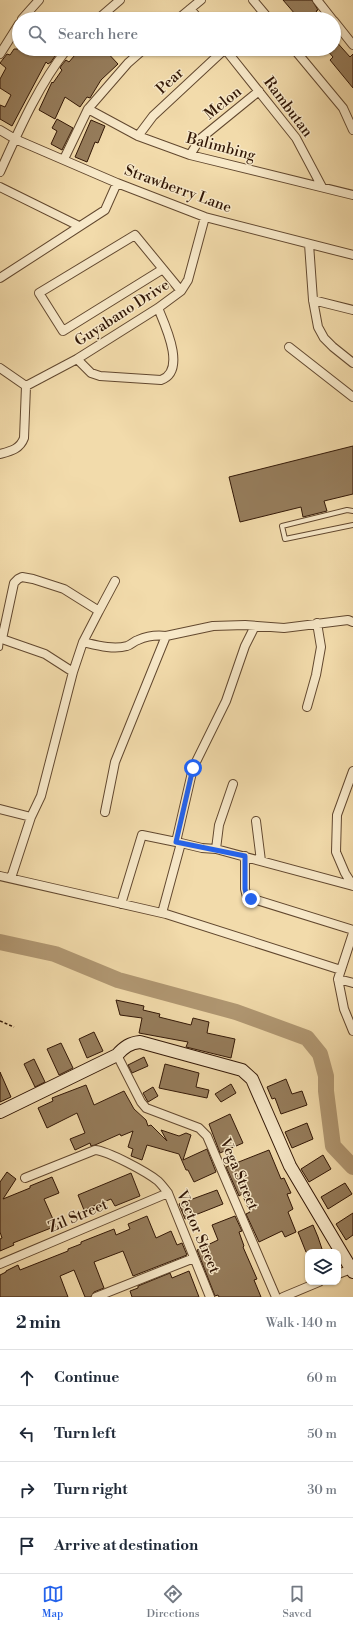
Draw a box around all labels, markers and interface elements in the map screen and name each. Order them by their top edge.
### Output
search box [12,12,341,56]
icon: search [26,23,48,45]
text: Search here [58,25,138,44]
street label: Pear [152,63,188,99]
street label: Rambutan [259,73,317,141]
street label: Melon [200,82,246,124]
street label: Balimbing [183,128,258,165]
street label: Strawberry Lane [122,161,234,217]
street label: Guyabano Drive [71,275,173,351]
route start [184,759,202,777]
route end [242,890,260,908]
street label: Vega Street [215,1134,263,1213]
street label: Vector Street [172,1187,224,1277]
street label: Zil Street [45,1195,111,1237]
map controls [305,1249,341,1285]
button: layers [305,1249,341,1285]
text: 2 min [16,1312,61,1334]
text: Walk · 140 m [266,1315,337,1331]
icon: ahead [16,1367,38,1389]
text: Continue [54,1368,119,1387]
text: 60 m [306,1370,337,1386]
icon: left [16,1423,38,1445]
text: Turn left [54,1424,116,1443]
text: 50 m [307,1426,337,1442]
icon: right [16,1479,38,1501]
text: Turn right [54,1480,128,1499]
text: 30 m [307,1482,337,1498]
icon: arrive [16,1535,38,1557]
text: Arrive at destination [54,1536,198,1555]
tab: Map [42,1583,64,1621]
tab: Directions [147,1583,200,1621]
tab: Saved [283,1583,311,1621]

